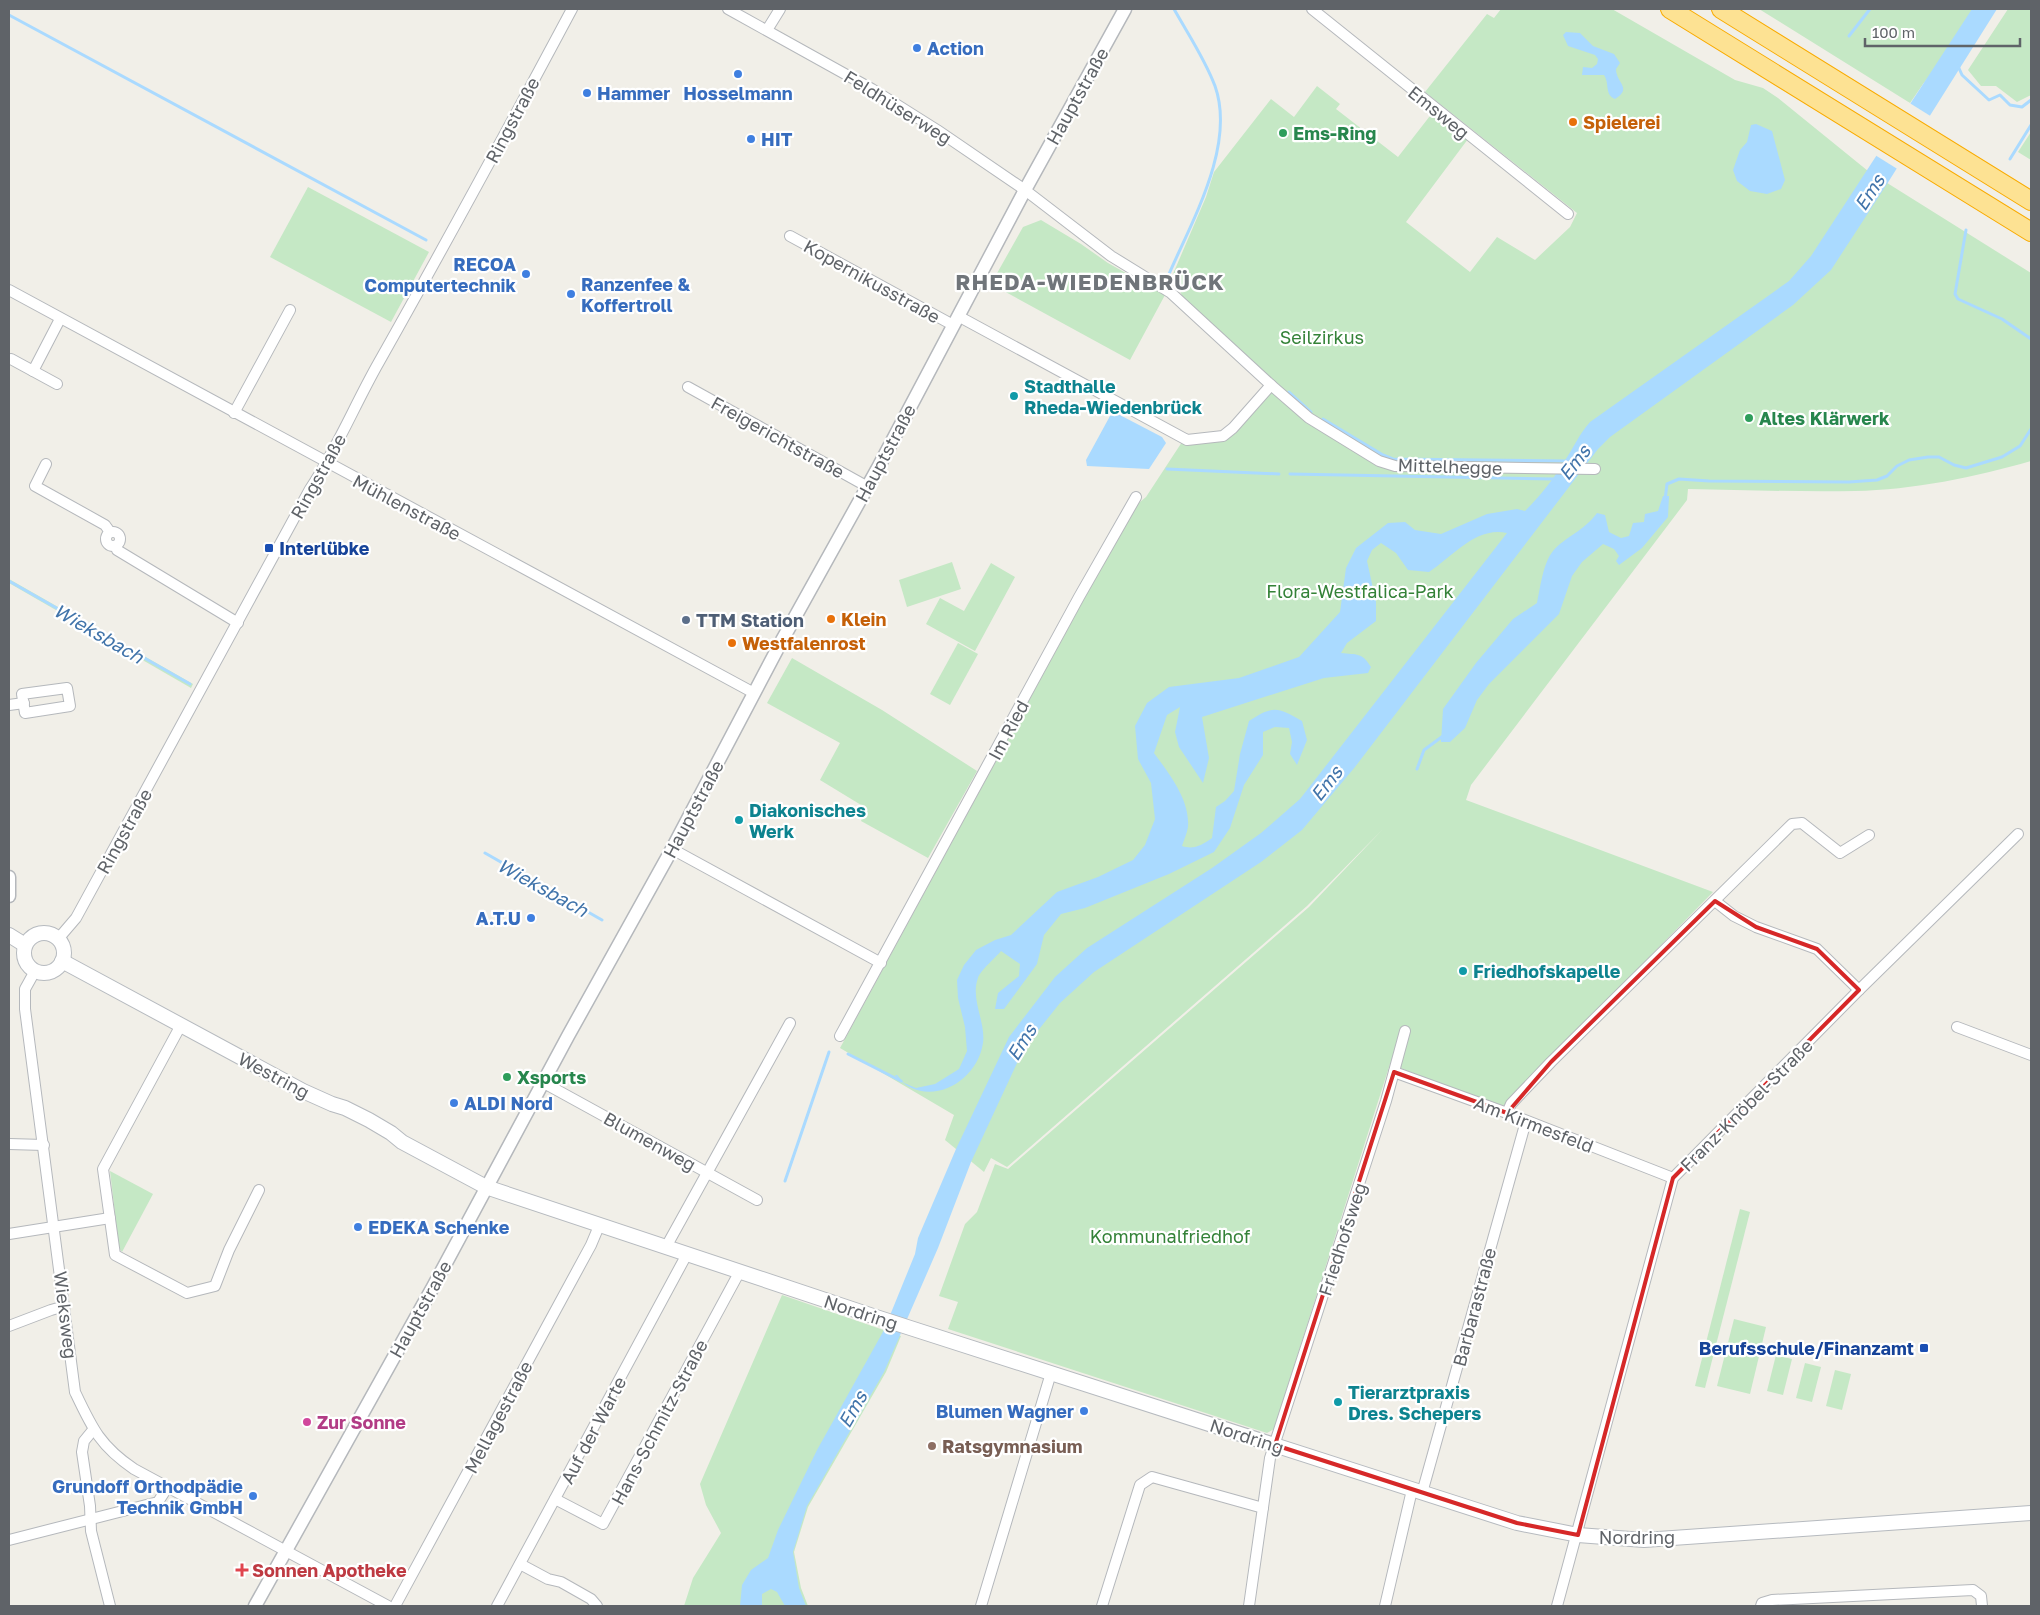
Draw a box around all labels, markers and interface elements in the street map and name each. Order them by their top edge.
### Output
scale bar [1865,15,2020,47]
text: 100 m [1872,23,1915,41]
place label: Action [927,37,984,59]
marker: Action [911,42,923,54]
street label: Hauptstraße [1041,44,1113,148]
street label: Feldhüserweg [840,65,956,149]
marker: Hosselmann [732,68,744,80]
street label: Ringstraße [480,73,544,167]
street label: Emsweg [1404,81,1474,143]
place label: Hammer [597,82,670,104]
place label: Hosselmann [683,82,793,104]
marker: Hammer [581,87,593,99]
place label: Spielerei [1583,111,1661,133]
marker: Spielerei [1567,116,1579,128]
place label: Ems-Ring [1293,122,1376,144]
marker: Ems-Ring [1277,127,1289,139]
place label: HIT [761,128,793,150]
marker: HIT [745,133,757,145]
water label: Ems [1849,169,1890,214]
street label: Kopernikusstraße [800,234,944,328]
place label: RECOA Computertechnik [364,253,517,296]
marker: RECOA Computertechnik [520,268,532,280]
district label: RHEDA-WIEDENBRÜCK [955,268,1225,295]
place label: Ranzenfee & Koffertroll [581,273,690,316]
marker: Ranzenfee & Koffertroll [565,288,577,300]
park label: Seilzirkus [1280,326,1364,348]
place label: Stadthalle Rheda-Wiedenbrück [1024,375,1203,418]
marker: Stadthalle Rheda-Wiedenbrück [1008,390,1020,402]
street label: Freigerichtstraße [708,391,848,483]
street label: Hauptstraße [850,400,920,506]
place label: Altes Klärwerk [1759,407,1890,429]
marker: Altes Klärwerk [1743,412,1755,424]
street label: Ringstraße [286,430,350,522]
water label: Ems [1553,439,1595,484]
street label: Mittelhegge [1397,453,1503,479]
street label: Mühlenstraße [349,469,465,545]
place label: Interlübke [279,537,370,559]
marker: Interlübke [263,542,275,554]
park label: Flora-Westfalica-Park [1266,580,1454,602]
water label: Wieksbach [50,598,149,669]
place label: Klein [841,608,886,630]
place label: TTM Station [696,609,804,631]
marker: Klein [825,613,837,625]
marker: TTM Station [680,614,692,626]
place label: Westfalenrost [742,632,866,654]
marker: Westfalenrost [726,637,738,649]
street label: Im Ried [983,696,1033,764]
street label: Hauptstraße [658,756,728,862]
water label: Ems [1305,760,1347,805]
street label: Ringstraße [92,785,156,877]
place label: Diakonisches Werk [749,799,866,842]
marker: Diakonisches Werk [733,814,745,826]
water label: Wieksbach [494,853,593,922]
place label: A.T.U [476,907,521,929]
marker: A.T.U [525,912,537,924]
place label: Friedhofskapelle [1473,960,1621,982]
marker: Friedhofskapelle [1457,965,1469,977]
water label: Ems [1001,1019,1041,1064]
street label: Franz-Knöbel-Straße [1675,1034,1817,1176]
street label: Westring [235,1047,313,1103]
place label: Xsports [517,1066,586,1088]
marker: Xsports [501,1071,513,1083]
street label: Am Kirmesfeld [1471,1091,1597,1157]
place label: ALDI Nord [464,1092,553,1114]
marker: ALDI Nord [448,1097,460,1109]
street label: Blumenweg [600,1107,700,1175]
street label: Friedhofsweg [1313,1180,1371,1298]
place label: EDEKA Schenke [368,1216,510,1238]
marker: EDEKA Schenke [352,1221,364,1233]
park label: Kommunalfriedhof [1090,1225,1251,1247]
street label: Barbarastraße [1448,1245,1500,1369]
street label: Hauptstraße [384,1257,456,1361]
street label: Wieksweg [50,1270,82,1360]
street label: Nordring [821,1290,901,1334]
street label: Hans-Schmitz-Straße [606,1336,712,1508]
place label: Berufsschule/Finanzamt [1699,1337,1914,1359]
marker: Berufsschule/Finanzamt [1918,1342,1930,1354]
street label: Mellagestraße [459,1357,537,1477]
street label: Auf der Warte [555,1373,631,1487]
place label: Tierarztpraxis Dres. Schepers [1348,1381,1481,1424]
water label: Ems [832,1386,872,1431]
marker: Tierarztpraxis Dres. Schepers [1332,1396,1344,1408]
place label: Blumen Wagner [936,1400,1074,1422]
marker: Blumen Wagner [1078,1405,1090,1417]
place label: Zur Sonne [317,1411,406,1433]
street label: Nordring [1207,1414,1287,1458]
marker: Zur Sonne [301,1416,313,1428]
place label: Ratsgymnasium [942,1435,1082,1457]
marker: Ratsgymnasium [926,1440,938,1452]
place label: Grundoff Orthodpädie Technik GmbH [52,1475,243,1518]
marker: Grundoff Orthodpädie Technik GmbH [247,1490,259,1502]
street label: Nordring [1599,1526,1675,1548]
place label: Sonnen Apotheke [252,1559,407,1581]
marker: Sonnen Apotheke [236,1564,248,1576]

